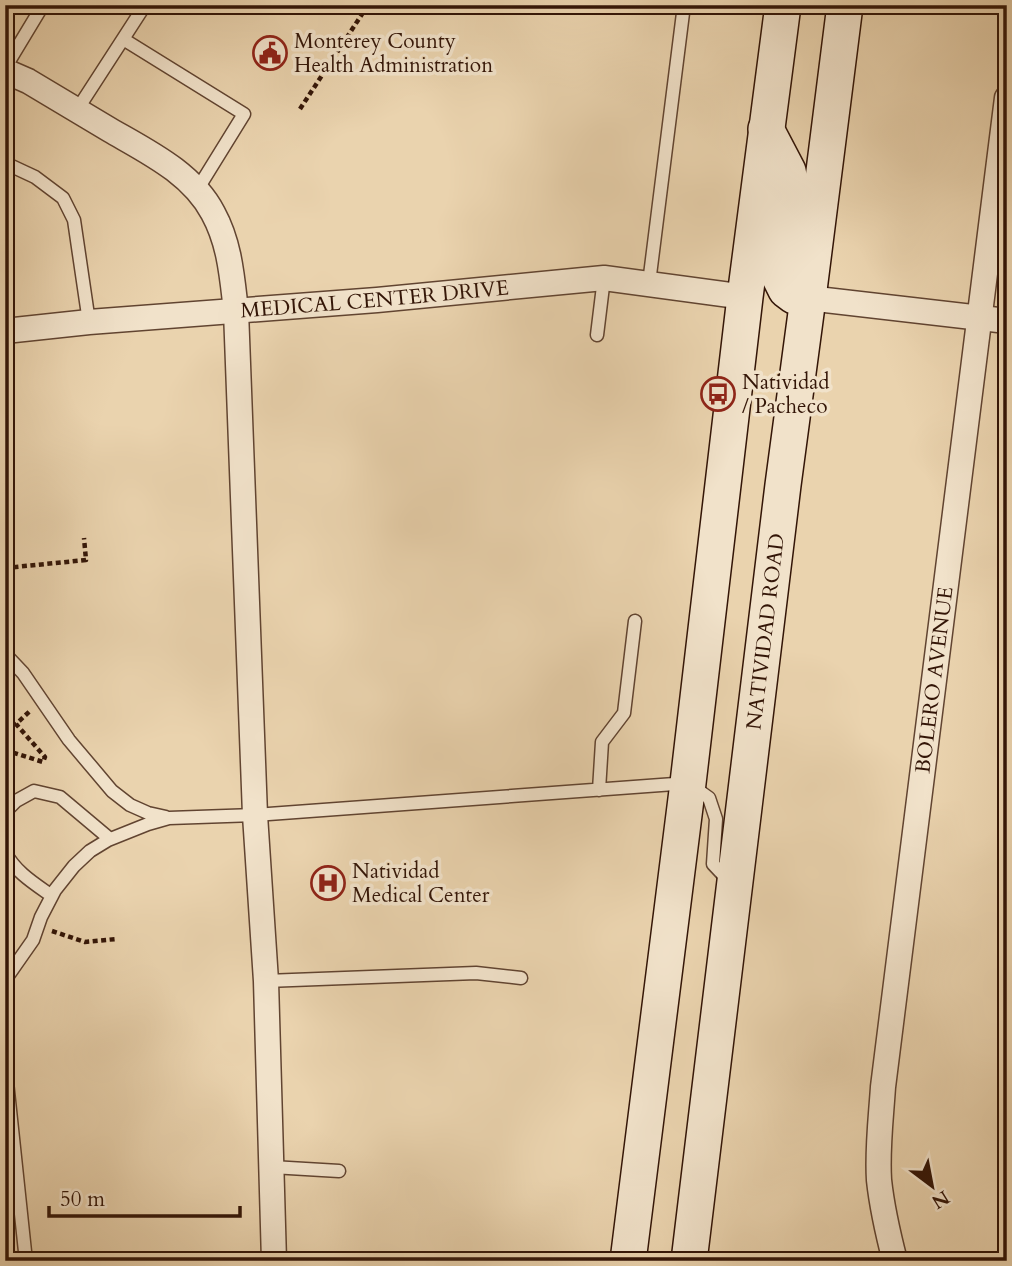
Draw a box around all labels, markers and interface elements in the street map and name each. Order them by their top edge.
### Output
place label: Monterey County Health Administration [294,27,493,80]
public building icon: Monterey County Health Administration [251,34,289,72]
street label: MEDICAL CENTER DRIVE [239,273,510,325]
place label: Natividad / Pacheco [742,368,830,421]
bus stop icon: Natividad / Pacheco [699,375,737,413]
street label: NATIVIDAD ROAD [739,532,792,731]
street label: BOLERO AVENUE [908,585,961,775]
place label: Natividad Medical Center [352,857,490,910]
hospital icon: Natividad Medical Center [309,864,347,902]
north arrow [897,1150,967,1220]
scale bar [49,1175,240,1219]
text: N [926,1184,954,1215]
text: 50 m [60,1185,105,1214]

